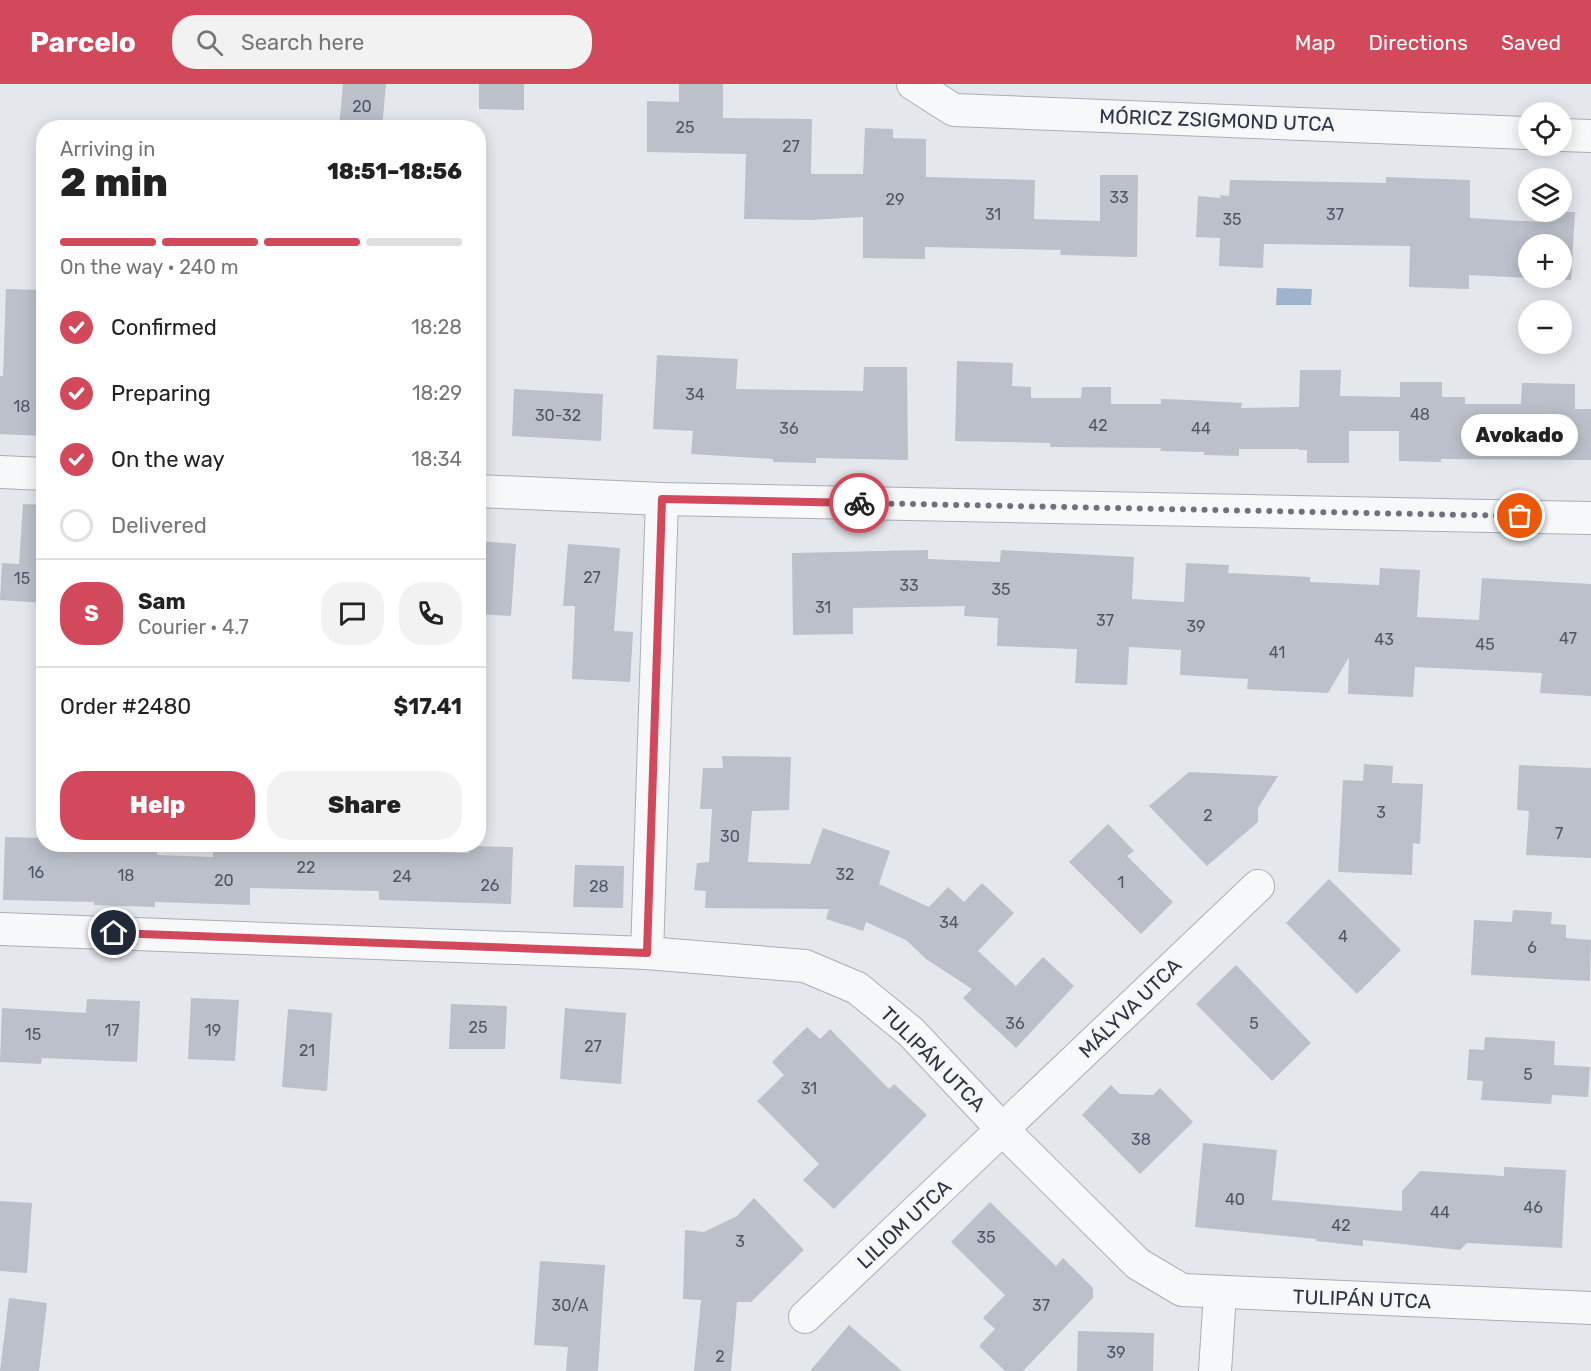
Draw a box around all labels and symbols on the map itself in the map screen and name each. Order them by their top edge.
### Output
house number: 20 [352,97,372,116]
street label: MÓRICZ ZSIGMOND UTCA [1099,104,1335,136]
house number: 25 [676,118,694,137]
house number: 27 [782,137,800,156]
house number: 33 [1109,188,1129,207]
house number: 29 [886,190,904,209]
house number: 31 [985,205,1001,224]
house number: 37 [1326,205,1344,224]
house number: 35 [1222,210,1242,229]
house number: 34 [685,385,705,404]
house number: 18 [13,397,31,416]
house number: 48 [1410,405,1430,424]
house number: 30-32 [535,406,581,425]
callout: Avokado [1462,414,1579,456]
house number: 42 [1088,416,1108,435]
house number: 36 [779,419,799,438]
house number: 44 [1191,419,1211,438]
courier [829,473,889,533]
pin [1494,490,1545,541]
house number: 27 [583,568,601,587]
house number: 15 [14,569,30,588]
house number: 33 [899,576,919,595]
house number: 35 [991,580,1011,599]
house number: 31 [815,598,831,617]
house number: 37 [1096,611,1114,630]
house number: 39 [1186,617,1206,636]
house number: 47 [1559,629,1577,648]
house number: 43 [1374,630,1394,649]
house number: 45 [1475,635,1495,654]
house number: 41 [1269,643,1285,662]
house number: 3 [1376,803,1386,822]
house number: 2 [1203,806,1213,825]
house number: 7 [1555,824,1563,843]
house number: 30 [720,827,740,846]
house number: 22 [297,858,315,877]
house number: 16 [28,863,45,882]
house number: 32 [835,865,855,884]
house number: 18 [117,866,135,885]
house number: 24 [392,867,412,886]
house number: 20 [214,871,234,890]
house number: 1 [1118,873,1124,892]
house number: 26 [480,876,500,895]
house number: 28 [589,877,609,896]
pin [88,907,139,958]
house number: 34 [939,913,959,932]
house number: 4 [1338,927,1348,946]
house number: 6 [1527,938,1537,957]
street label: MÁLYVA UTCA [1074,953,1186,1063]
street label: TULIPÁN UTCA [876,1002,990,1116]
house number: 36 [1005,1014,1025,1033]
house number: 5 [1249,1014,1259,1033]
house number: 25 [469,1018,487,1037]
house number: 17 [104,1021,120,1040]
house number: 19 [205,1021,221,1040]
house number: 15 [25,1025,41,1044]
house number: 27 [584,1037,602,1056]
house number: 21 [299,1041,315,1060]
house number: 5 [1523,1065,1533,1084]
house number: 31 [801,1079,817,1098]
house number: 38 [1131,1130,1151,1149]
street label: LILIOM UTCA [852,1174,956,1274]
house number: 40 [1225,1190,1245,1209]
house number: 46 [1523,1198,1543,1217]
house number: 44 [1430,1203,1450,1222]
house number: 42 [1331,1216,1351,1235]
house number: 35 [976,1228,996,1247]
house number: 3 [735,1232,745,1251]
street label: TULIPÁN UTCA [1292,1285,1432,1313]
house number: 30/A [552,1296,589,1315]
house number: 37 [1032,1296,1050,1315]
house number: 39 [1106,1343,1126,1362]
house number: 2 [715,1347,725,1366]

